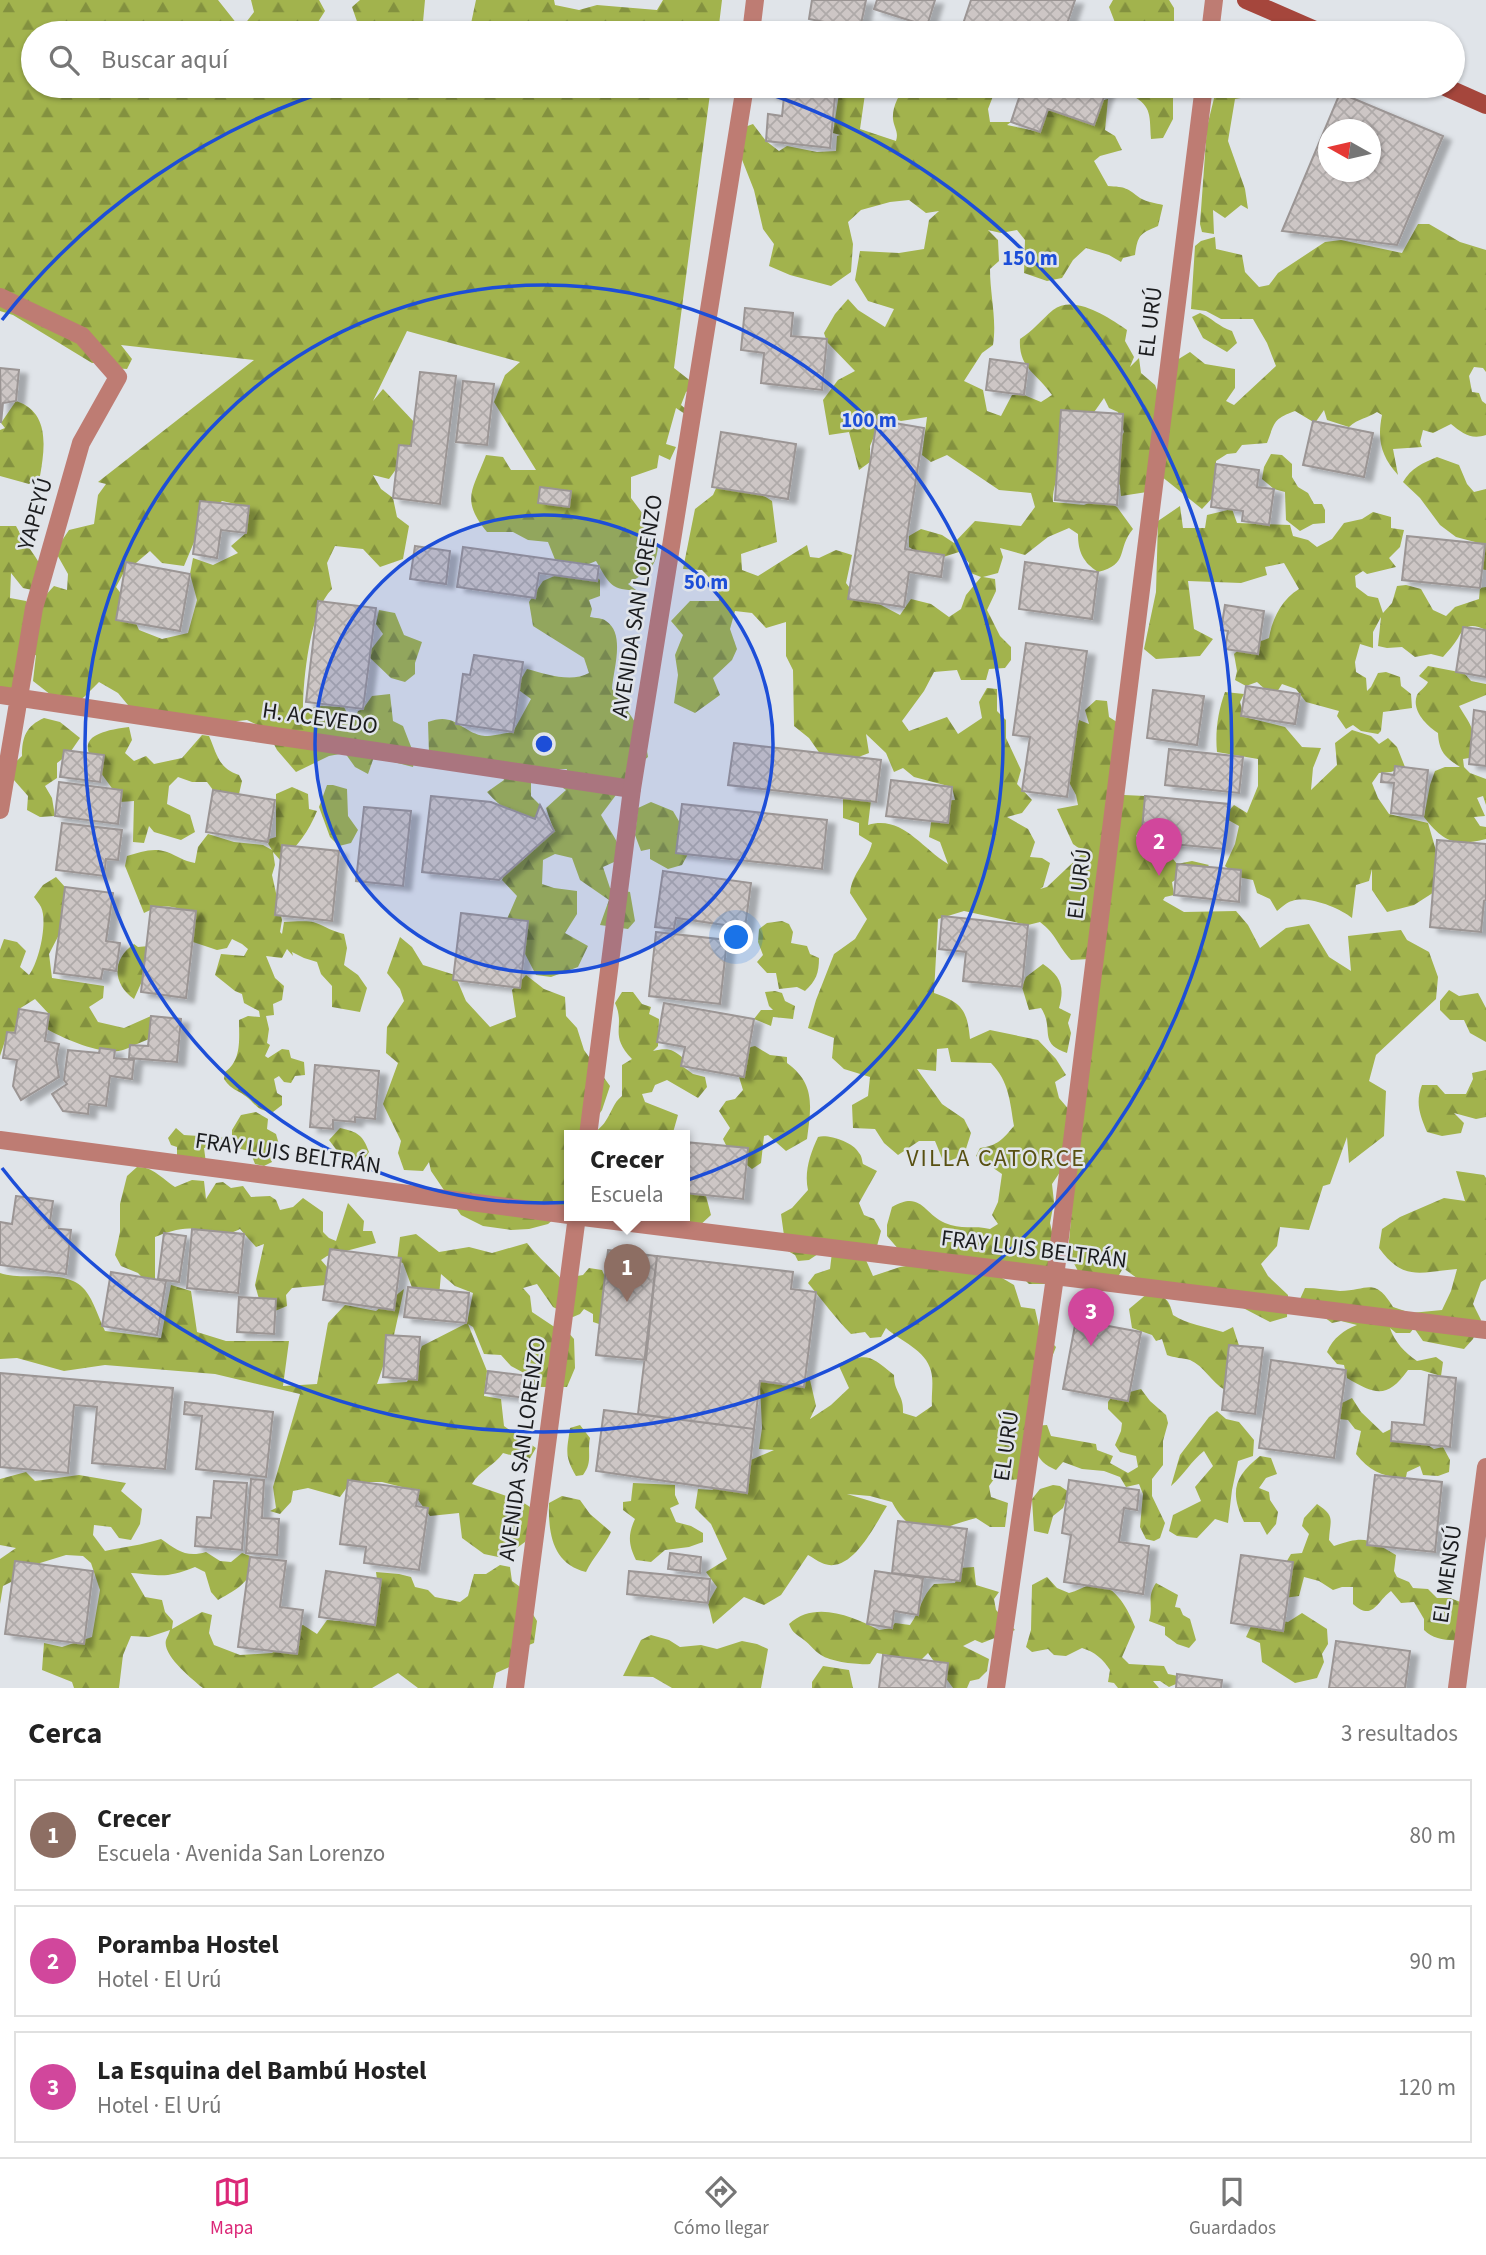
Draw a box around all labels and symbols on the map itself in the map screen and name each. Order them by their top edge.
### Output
north arrow [1318,119,1381,182]
text: 150 m [1002,243,1058,273]
street label: EL URÚ [1129,285,1171,359]
text: 100 m [841,405,897,435]
street label: YAPEYÚ [9,474,61,555]
street label: AVENIDA SAN LORENZO [603,492,671,720]
text: 50 m [684,567,728,597]
street label: H. ACEVEDO [260,694,380,742]
centre of rings [532,732,556,756]
pin: 2 [1136,818,1182,876]
street label: EL URÚ [1058,847,1100,921]
your location [719,920,753,954]
street label: FRAY LUIS BELTRÁN [193,1124,383,1182]
district label: VILLA CATORCE [906,1141,1086,1176]
street label: FRAY LUIS BELTRÁN [939,1221,1129,1277]
pin: 1 [604,1244,650,1302]
pin: 3 [1068,1288,1114,1346]
street label: AVENIDA SAN LORENZO [490,1335,554,1563]
street label: EL URÚ [985,1409,1027,1483]
street label: EL MENSÚ [1424,1523,1470,1625]

